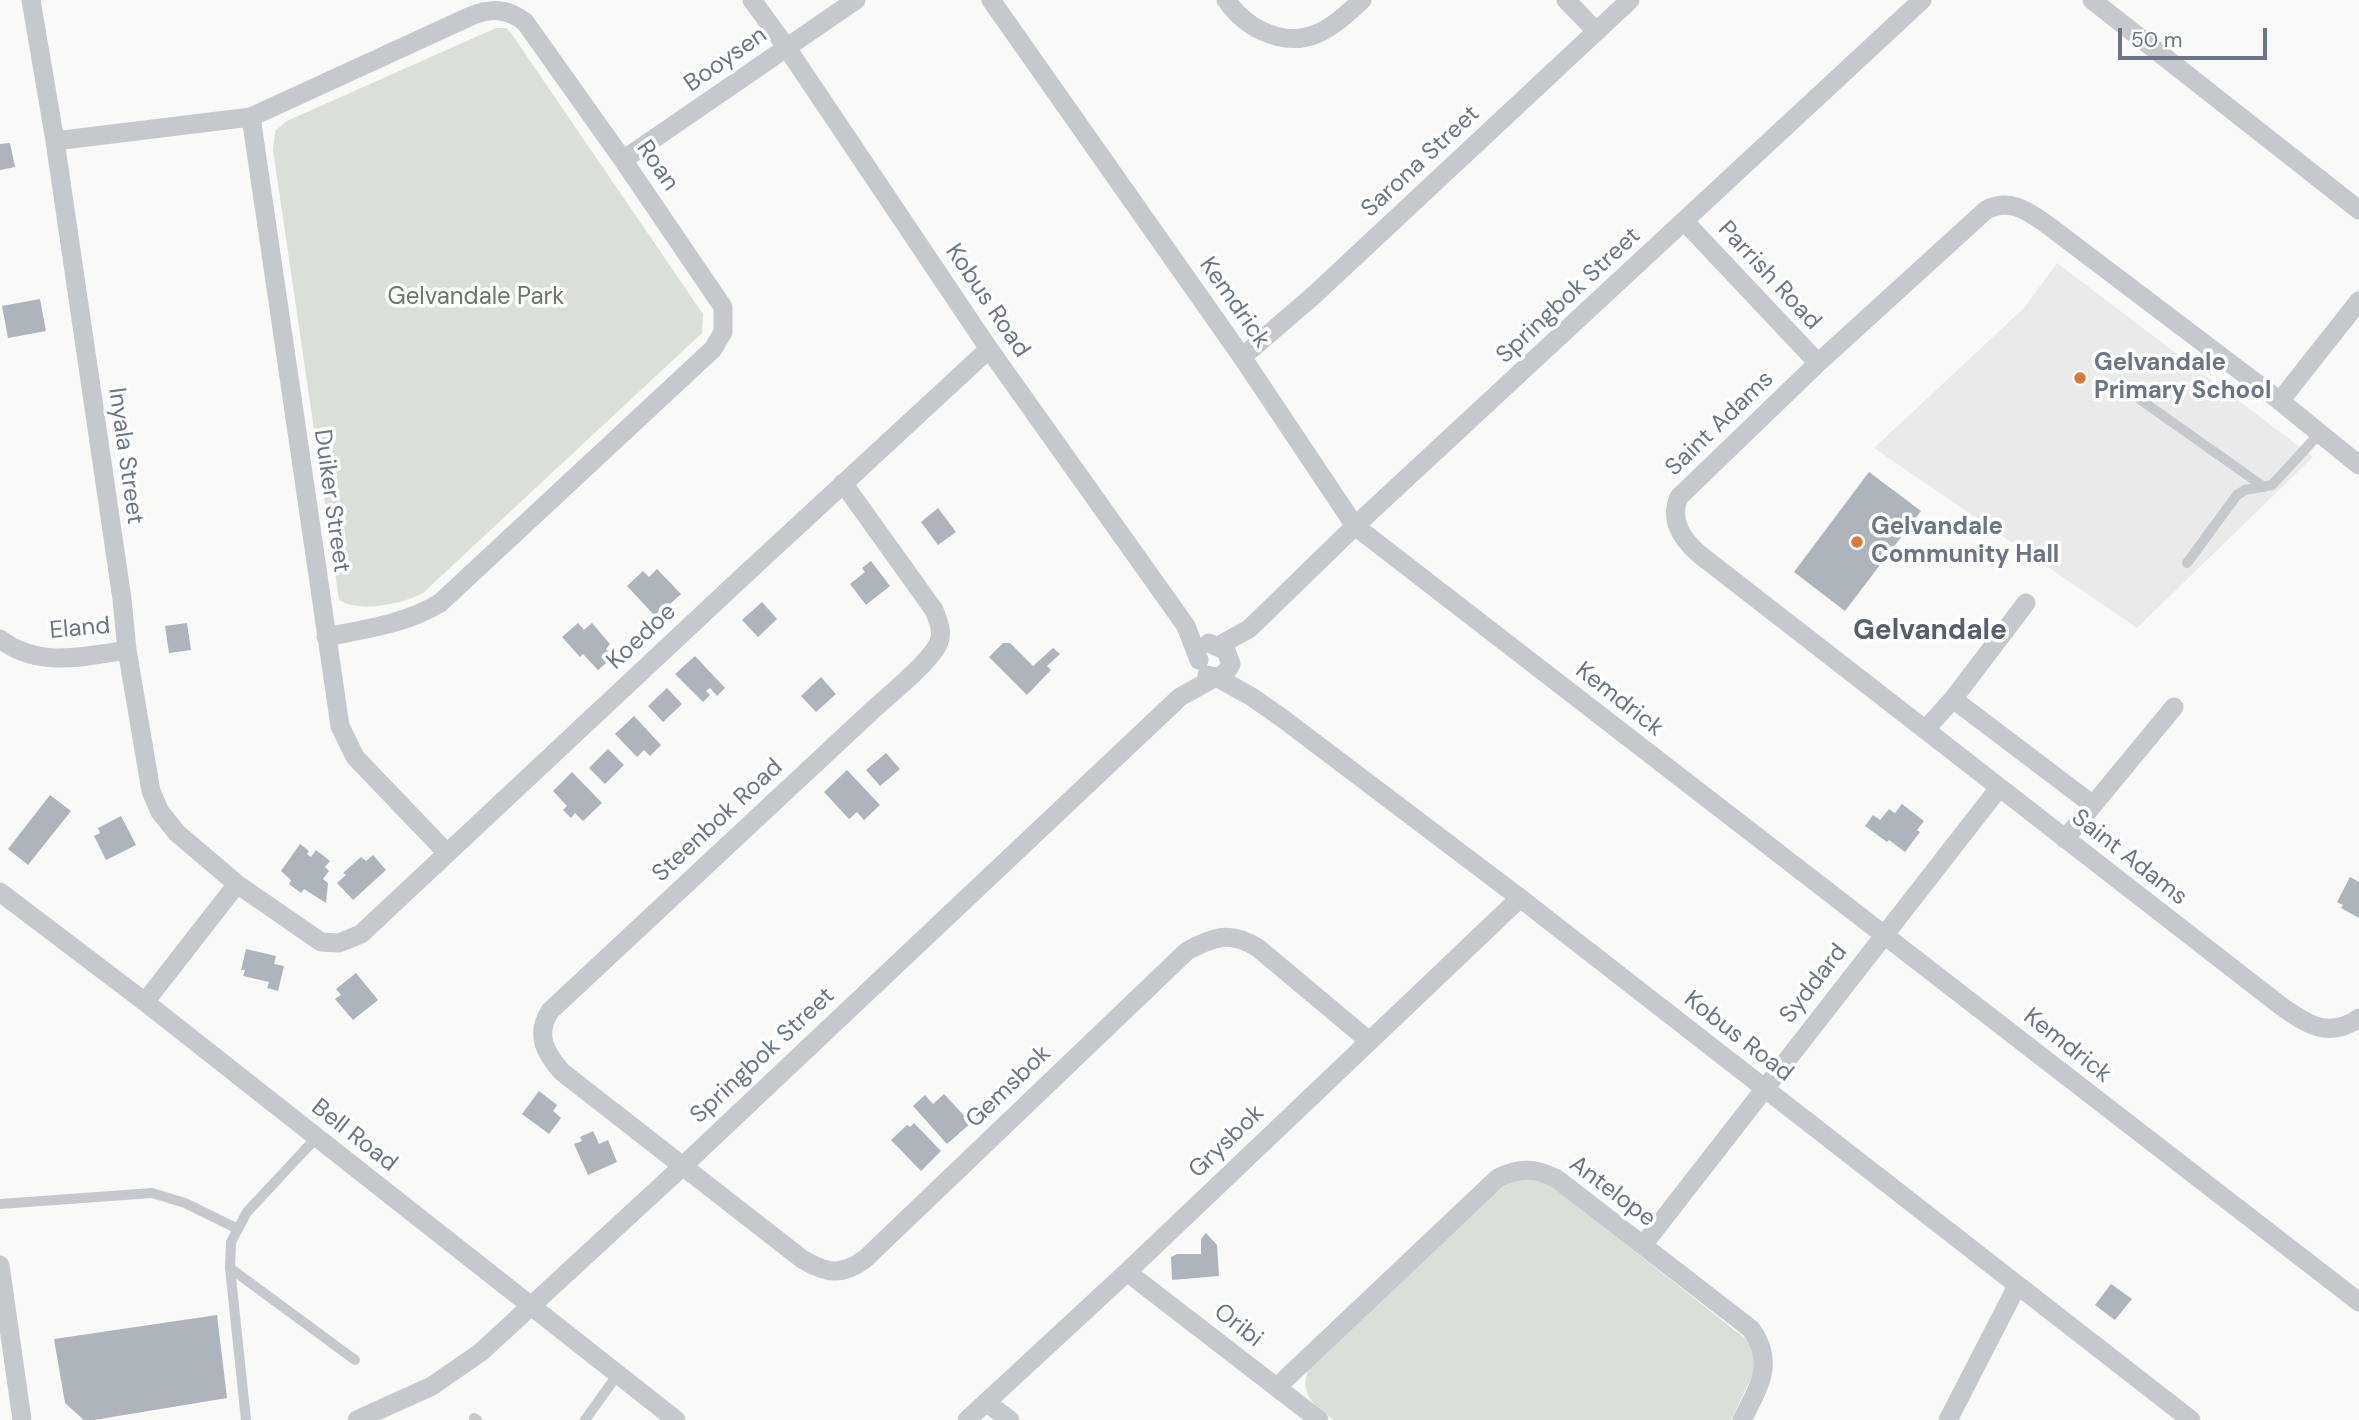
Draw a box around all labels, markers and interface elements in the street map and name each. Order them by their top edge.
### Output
scale bar [2121,14,2270,58]
street label: Booysen [679,21,773,99]
text: 50 m [2131,26,2182,54]
street label: Sarona Street [1356,100,1486,224]
street label: Roan [630,135,684,197]
street label: Parrish Road [1711,216,1827,336]
street label: Springbok Street [1491,222,1647,370]
street label: Kobus Road [939,239,1035,363]
street label: Kemdrick [1192,252,1276,354]
park label: Gelvandale Park [388,284,564,312]
place label: Gelvandale Primary School [2094,350,2271,406]
street label: Saint Adams [1660,365,1780,483]
marker: Gelvandale Primary School [2072,370,2088,386]
street label: Inyala Street [101,386,149,526]
street label: Duiker Street [307,428,355,574]
place label: Gelvandale Community Hall [1871,514,2059,570]
marker: Gelvandale Community Hall [1849,534,1865,550]
street label: Koedoe [601,598,683,676]
street label: Eland [48,612,112,646]
district label: Gelvandale [1853,615,2007,649]
street label: Kemdrick [1569,657,1669,743]
street label: Steenbok Road [647,753,789,889]
street label: Saint Adams [2065,804,2193,912]
street label: Syddard [1774,939,1854,1029]
street label: Springbok Street [685,982,841,1130]
street label: Kobus Road [1678,985,1798,1089]
street label: Kemdrick [2017,1003,2117,1089]
street label: Gemsbok [961,1040,1057,1134]
street label: Bell Road [305,1094,403,1178]
street label: Grysbok [1184,1099,1270,1185]
street label: Antelope [1563,1150,1661,1234]
street label: Oribi [1208,1298,1268,1354]

